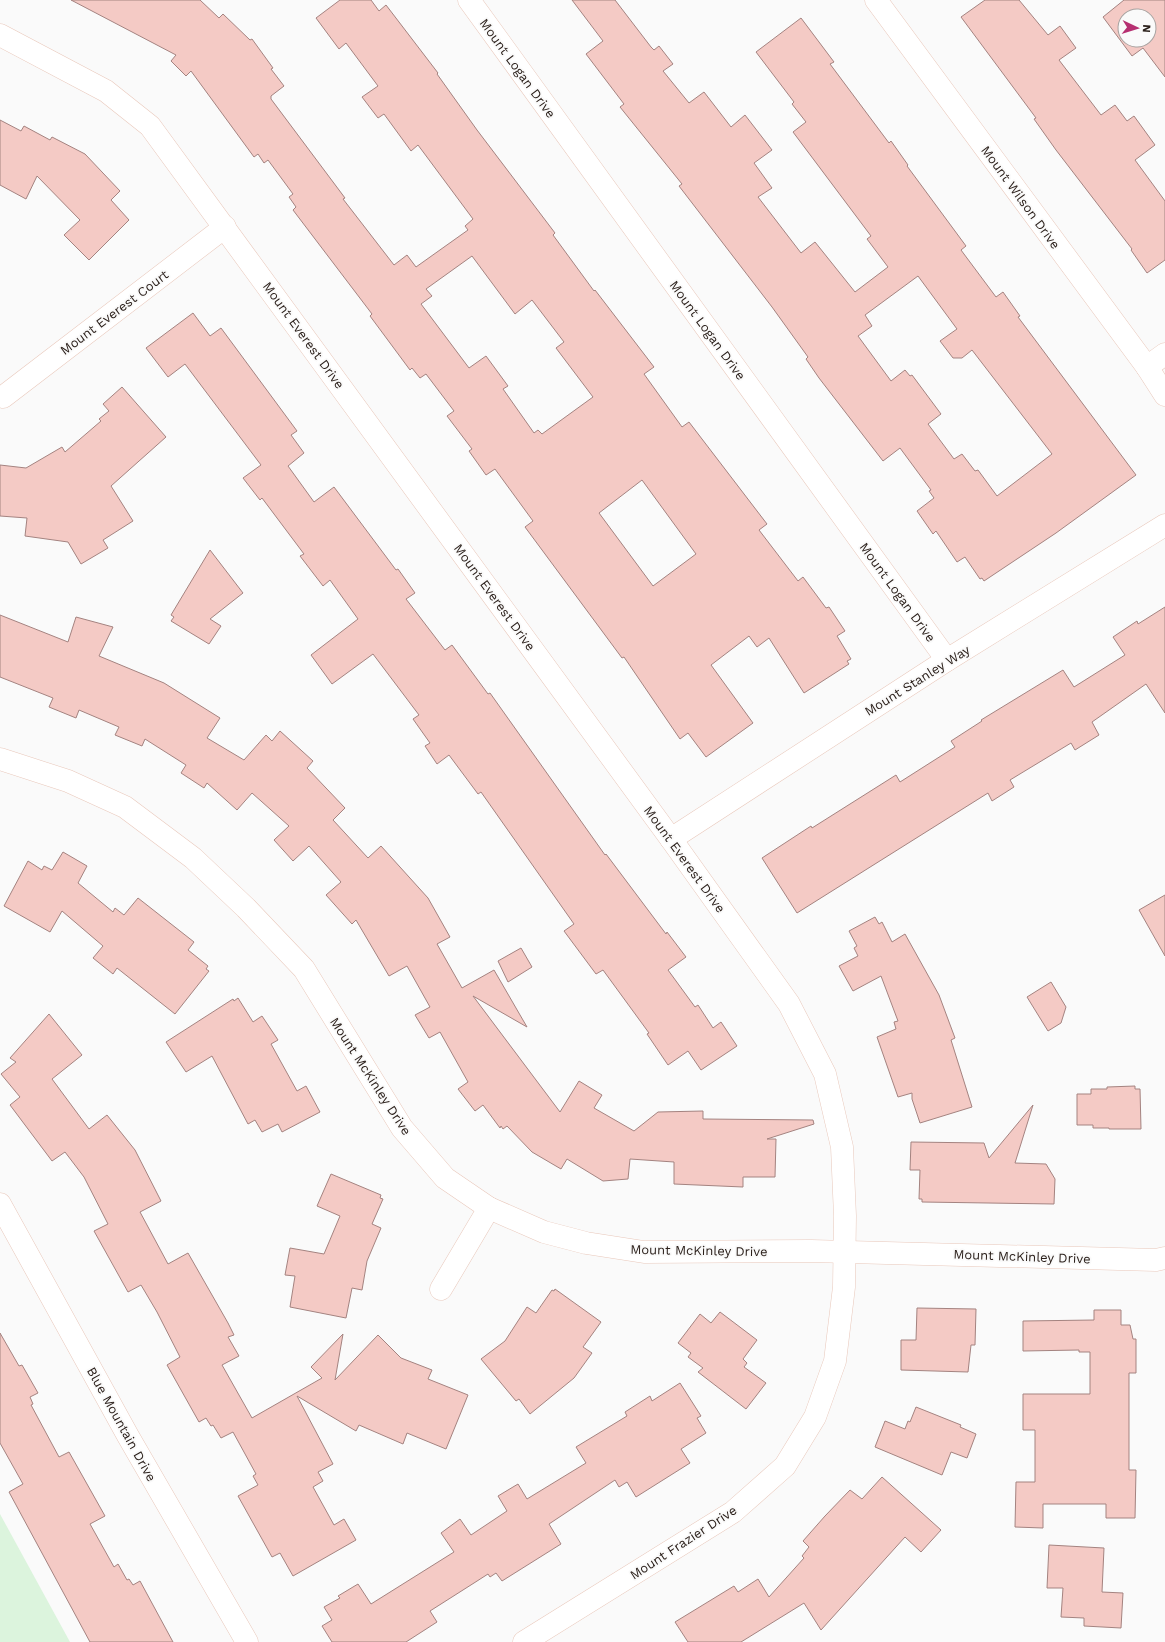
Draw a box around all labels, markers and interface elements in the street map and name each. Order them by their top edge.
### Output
north arrow [1117,8,1157,48]
street label: Mount Logan Drive [477,16,559,121]
text: N [1140,24,1153,33]
street label: Mount Wilson Drive [978,143,1063,252]
street label: Mount Everest Court [57,267,172,358]
street label: Mount Logan Drive [667,278,749,383]
street label: Mount Everest Drive [260,279,347,392]
street label: Mount Logan Drive [857,540,939,645]
street label: Mount Everest Drive [451,541,538,654]
street label: Mount Stanley Way [862,642,973,719]
street label: Mount Everest Drive [641,803,728,916]
street label: Mount McKinley Drive [327,1015,414,1138]
street label: Mount McKinley Drive [630,1242,768,1259]
street label: Mount McKinley Drive [953,1247,1091,1266]
street label: Blue Mountain Drive [84,1365,159,1484]
street label: Mount Frazier Drive [627,1502,739,1583]

